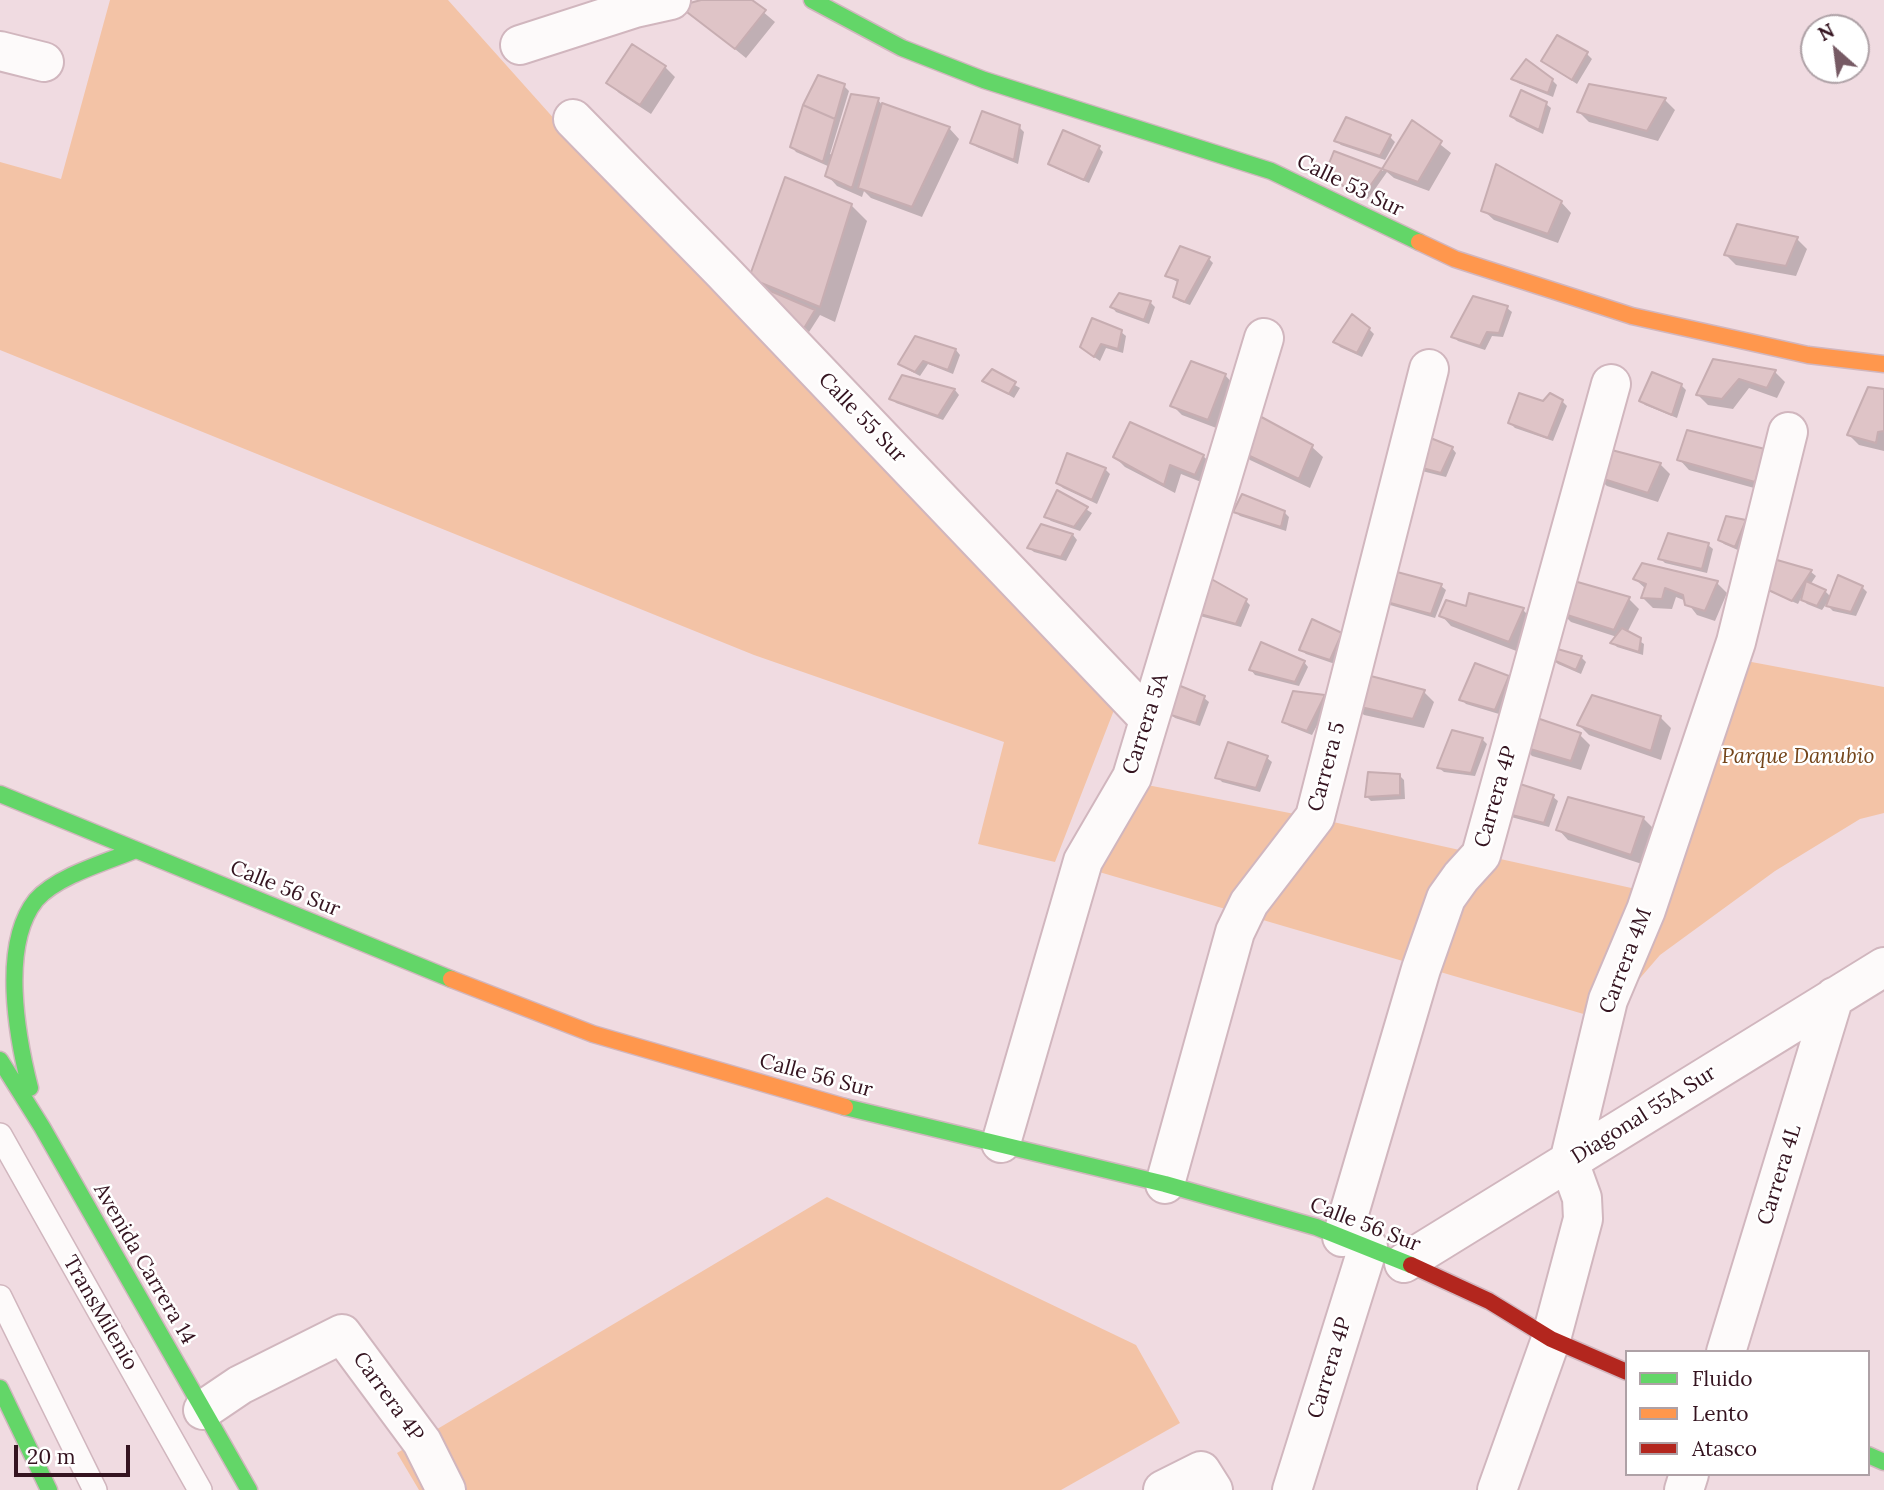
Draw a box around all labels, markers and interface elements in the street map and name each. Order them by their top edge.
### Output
north arrow [1800,14,1870,84]
text: N [1814,18,1838,46]
street label: Calle 53 Sur [1292,149,1408,223]
street label: Calle 55 Sur [813,368,911,468]
street label: Carrera 5A [1118,670,1174,778]
street label: Carrera 5 [1303,719,1351,815]
street label: Carrera 4P [1470,743,1522,851]
park label: Parque Danubio [1722,744,1874,770]
street label: Calle 56 Sur [226,856,344,922]
street label: Carrera 4M [1594,905,1658,1017]
street label: Calle 56 Sur [757,1049,875,1103]
street label: Diagonal 55A Sur [1567,1060,1721,1170]
street label: Carrera 4L [1753,1122,1807,1228]
street label: Avenida Carrera 14 [88,1179,200,1349]
street label: Calle 56 Sur [1306,1192,1424,1258]
street label: TransMilenio [57,1251,143,1375]
street label: Carrera 4P [1303,1314,1357,1422]
street label: Carrera 4P [347,1347,429,1447]
legend [1625,1350,1870,1476]
text: Fluido [1692,1365,1753,1392]
text: Lento [1692,1400,1749,1427]
scale bar [18,1430,133,1474]
text: Atasco [1692,1435,1757,1462]
text: 20 m [27,1443,76,1470]

